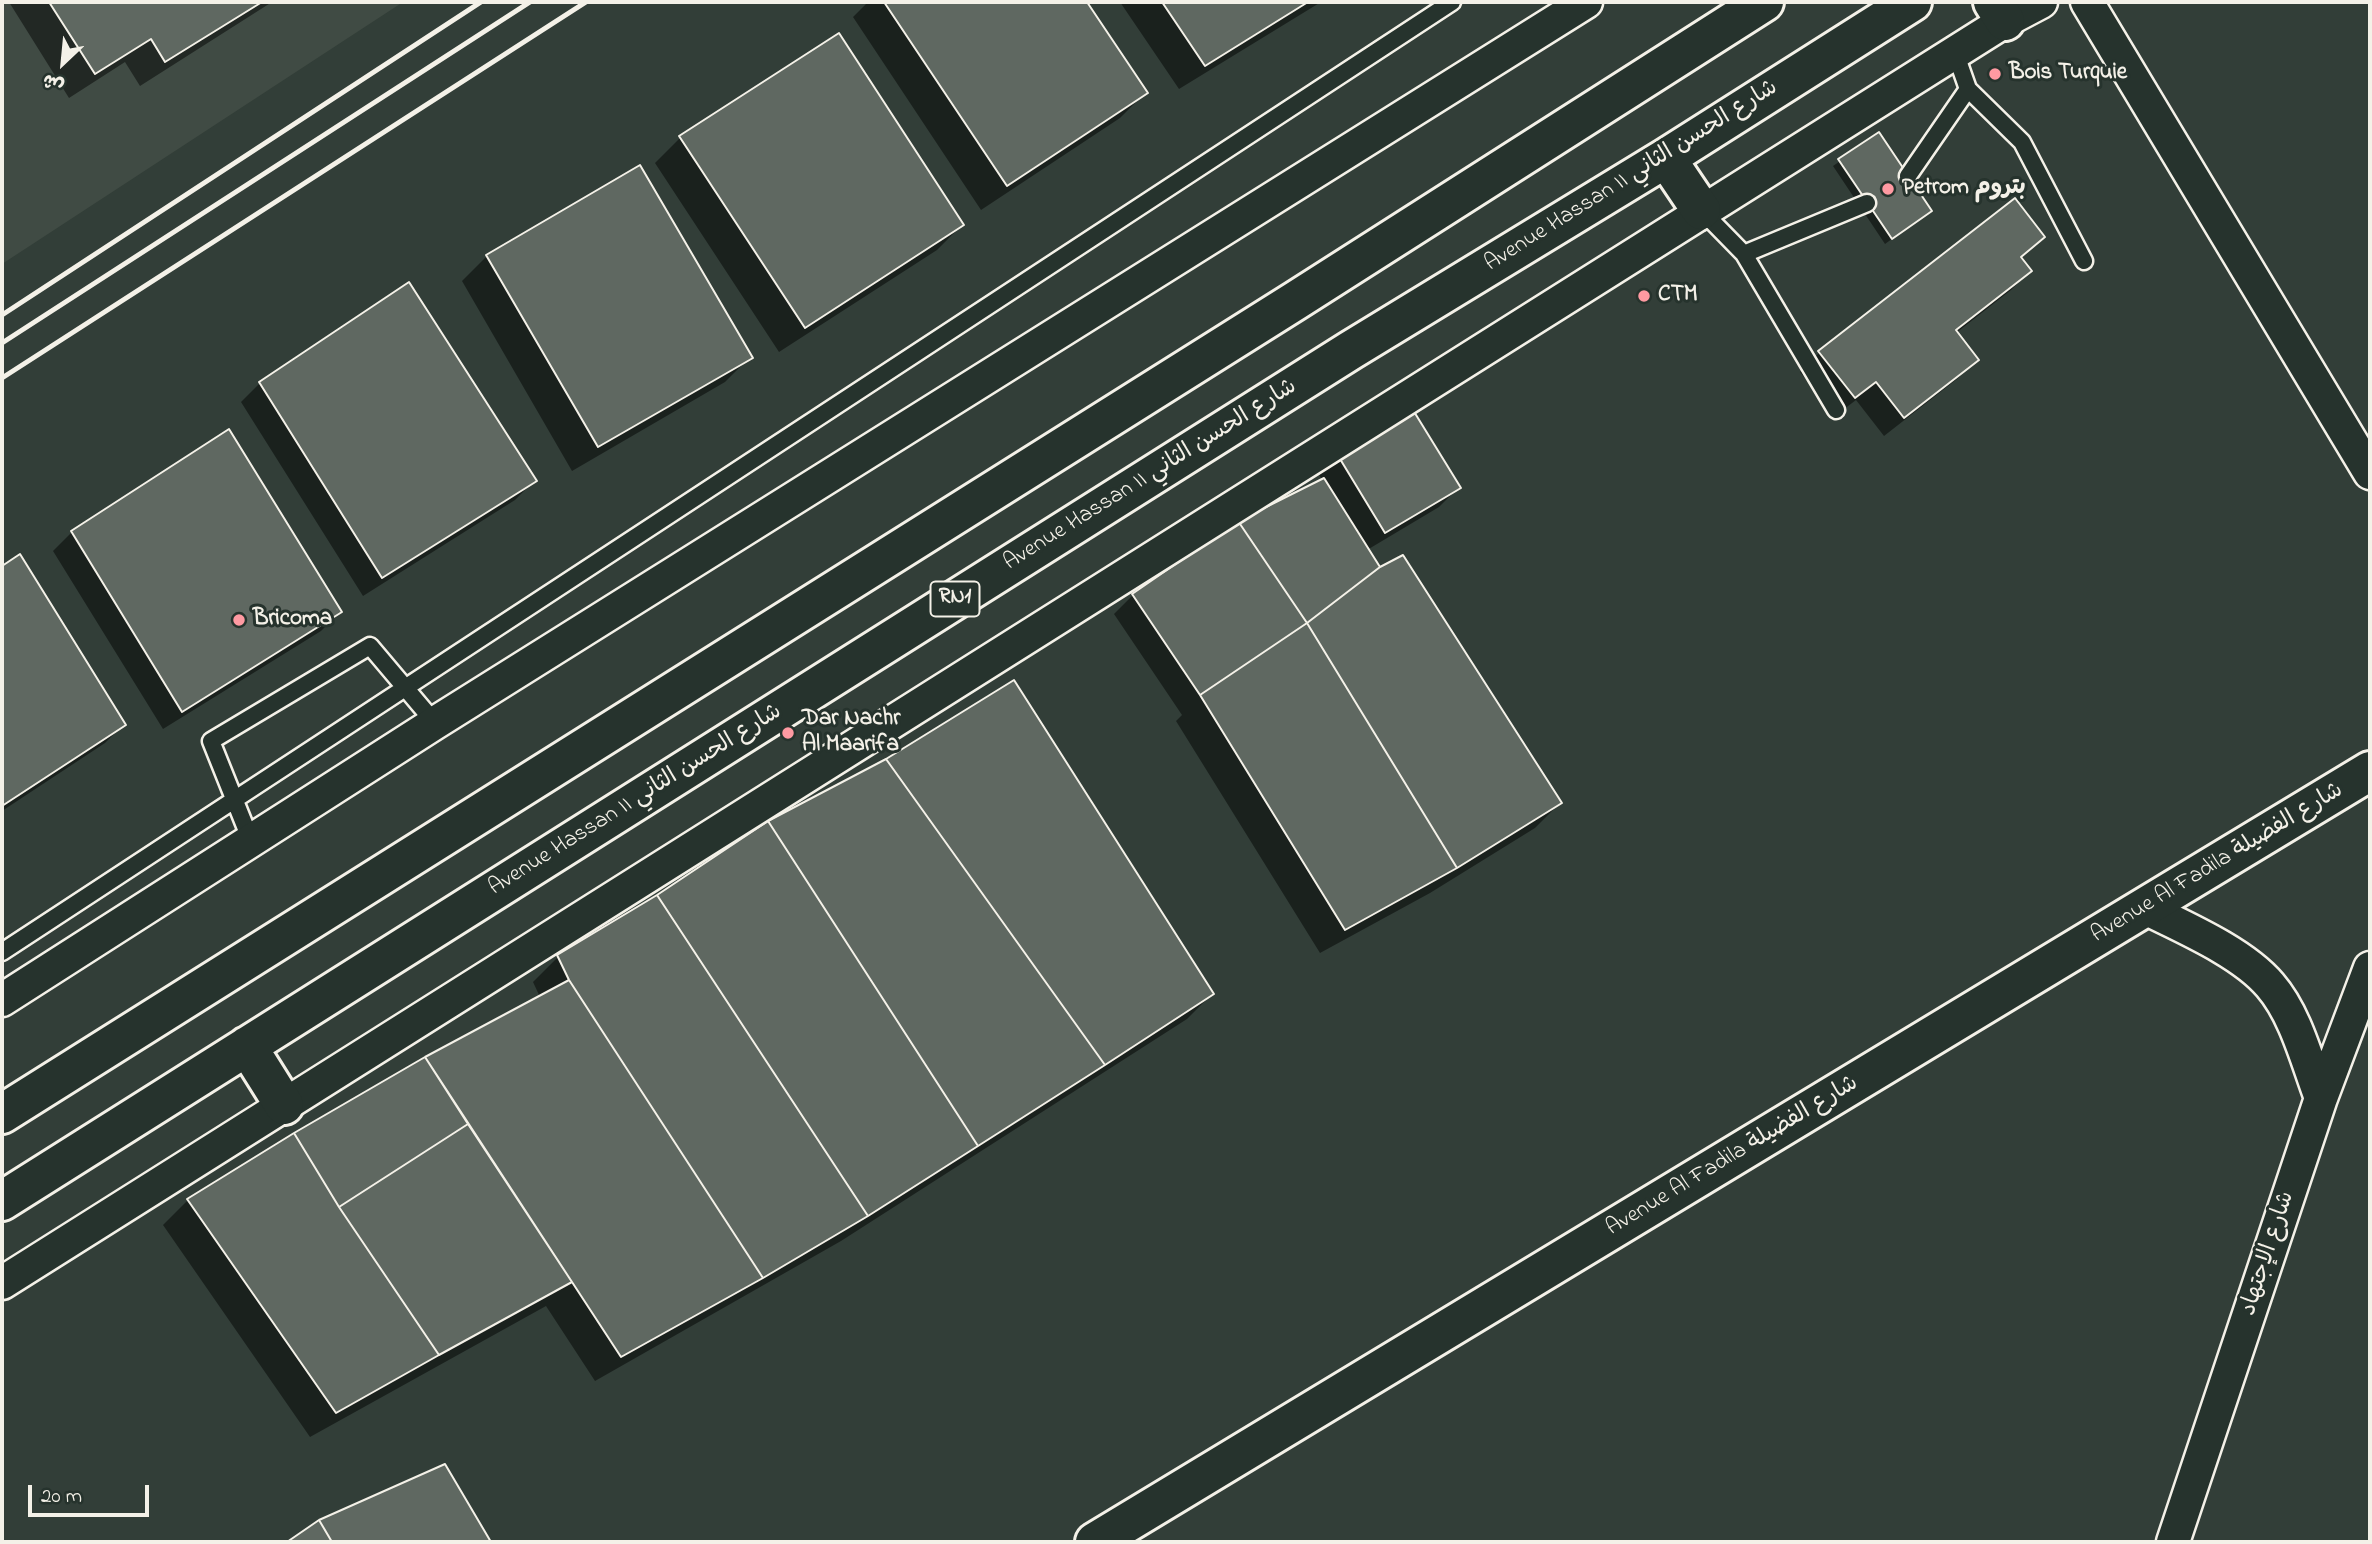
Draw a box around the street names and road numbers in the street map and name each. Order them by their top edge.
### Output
street label: Avenue Hassan II شارع الحسن الثاني [1480,75,1784,279]
street label: Avenue Hassan II شارع الحسن الثاني [999,374,1303,578]
road number: RN1 [930,582,979,616]
street label: Avenue Hassan II شارع الحسن الثاني [484,699,788,903]
street label: Avenue Al Fadila شارع الفضيلة [2087,778,2349,950]
street label: Avenue Al Fadila شارع الفضيلة [1602,1071,1864,1243]
street label: شارع الإجتهاد [2236,1188,2302,1320]

